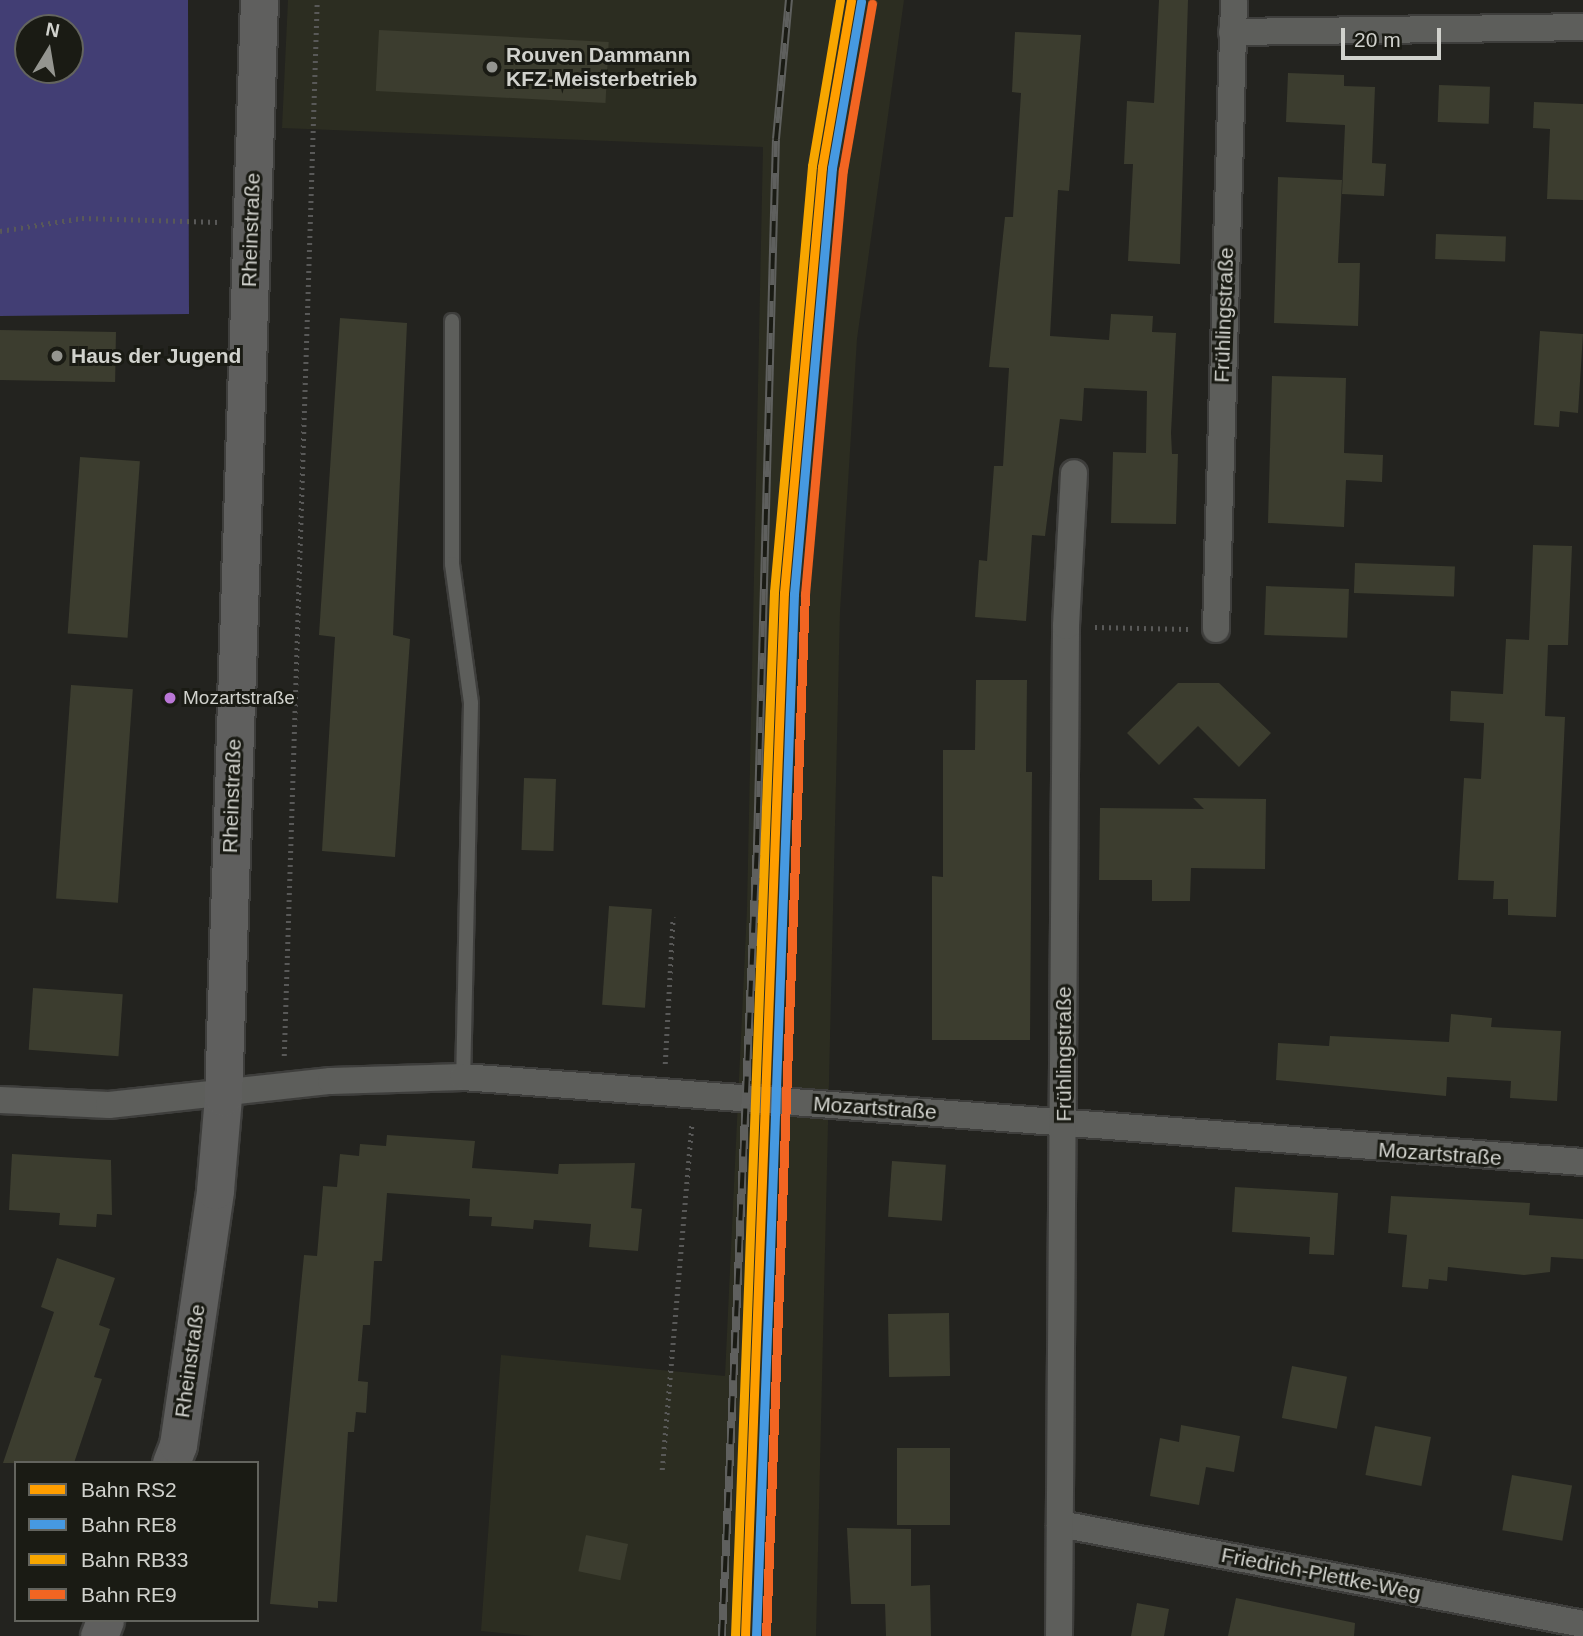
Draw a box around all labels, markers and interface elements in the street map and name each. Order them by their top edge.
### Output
north arrow [14,14,84,84]
scale bar [1345,14,1445,58]
text: N [44,18,61,41]
text: 20 m [1354,28,1401,51]
place label: Rouven Dammann KFZ-Meisterbetrieb [506,42,697,92]
marker: Rouven Dammann KFZ-Meisterbetrieb [484,59,500,75]
street label: Rheinstraße [236,172,266,288]
street label: Frühlingstraße [1209,247,1239,383]
place label: Haus der Jugend [71,343,241,369]
marker: Haus der Jugend [49,348,65,364]
place label: Mozartstraße [183,687,295,709]
marker: Mozartstraße [163,691,177,705]
street label: Rheinstraße [217,738,247,854]
street label: Frühlingstraße [1051,986,1077,1122]
street label: Mozartstraße [812,1091,938,1125]
street label: Mozartstraße [1377,1137,1503,1171]
street label: Rheinstraße [170,1303,210,1419]
legend [14,1461,259,1622]
text: Bahn RS2 [81,1478,177,1501]
text: Bahn RE8 [81,1513,177,1536]
street label: Friedrich-Plettke-Weg [1219,1542,1423,1606]
text: Bahn RB33 [81,1548,188,1571]
text: Bahn RE9 [81,1583,177,1606]

